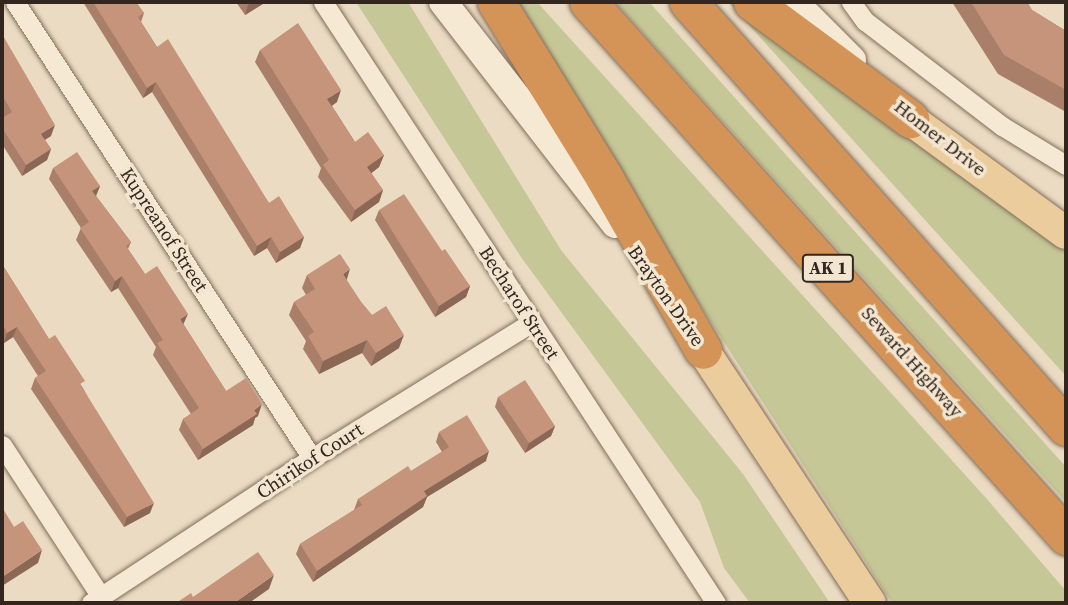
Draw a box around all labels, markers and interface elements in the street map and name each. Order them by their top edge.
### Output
street label: Homer Drive [890,95,990,181]
street label: Kupreanof Street [115,164,213,296]
street label: Brayton Drive [623,241,709,351]
street label: Becharof Street [474,242,564,364]
road number: AK 1 [802,254,854,282]
street label: Seward Highway [856,302,968,422]
street label: Chirikof Court [253,418,367,504]

